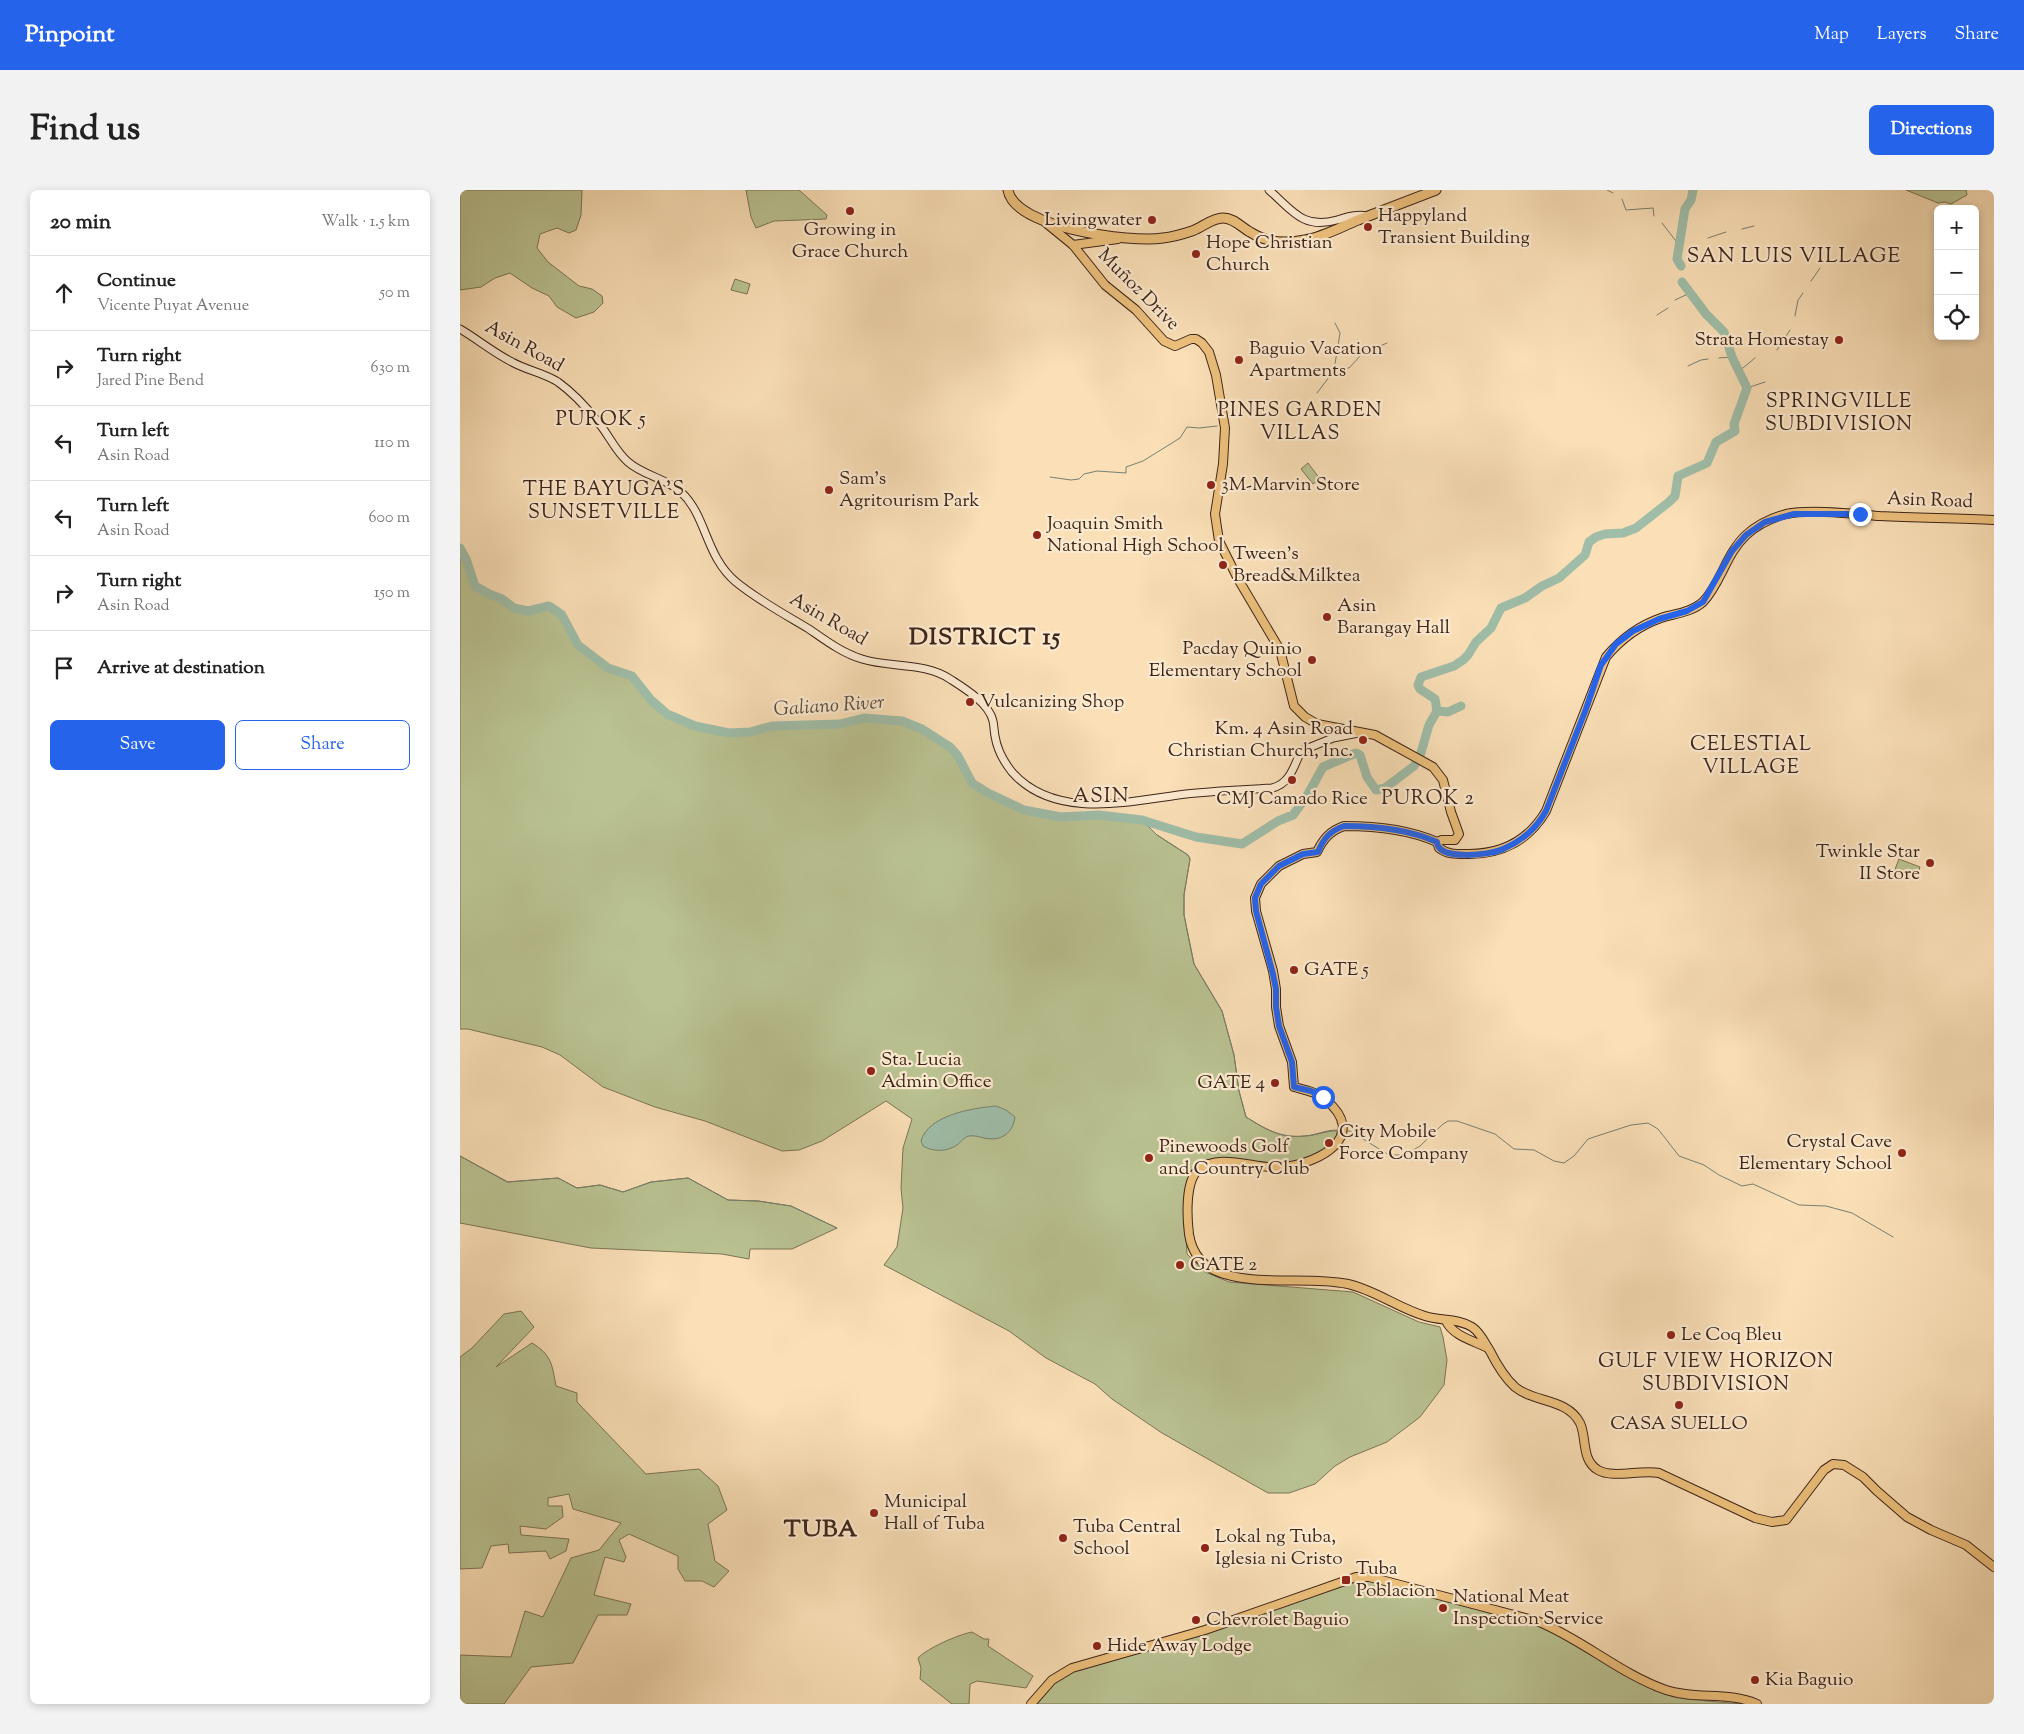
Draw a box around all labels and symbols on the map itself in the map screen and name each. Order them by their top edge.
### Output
place label: Happyland Transient Building [1378,203,1530,252]
marker: Growing in Grace Church [844,205,856,217]
place label: Livingwater [1044,207,1142,234]
marker: Livingwater [1146,214,1158,226]
place label: Growing in Grace Church [792,217,908,266]
marker: Happyland Transient Building [1362,221,1374,233]
place label: Hope Christian Church [1206,230,1333,279]
district label: SAN LUIS VILLAGE [1687,242,1901,272]
street label: Muñoz Drive [1091,243,1185,337]
marker: Hope Christian Church [1190,248,1202,260]
street label: Asin Road [480,314,569,380]
place label: Strata Homestay [1694,327,1830,354]
marker: Strata Homestay [1833,334,1845,346]
place label: Baguio Vacation Apartments [1249,336,1383,385]
marker: Baguio Vacation Apartments [1233,354,1245,366]
district label: SPRINGVILLE SUBDIVISION [1765,388,1913,440]
district label: PINES GARDEN VILLAS [1218,397,1382,449]
district label: PUROK 5 [556,406,647,435]
place label: Sam's Agritourism Park [839,466,980,515]
place label: 3M-Marvin Store [1221,472,1360,499]
district label: THE BAYUGA'S SUNSETVILLE [523,476,685,528]
marker: 3M-Marvin Store [1205,479,1217,491]
marker: Sam's Agritourism Park [823,484,835,496]
street label: Asin Road [1886,486,1974,516]
route end [1849,503,1872,526]
place label: Joaquin Smith National High School [1046,511,1224,560]
marker: Joaquin Smith National High School [1031,529,1043,541]
place label: Tween's Bread&Milktea [1233,541,1361,590]
marker: Tween's Bread&Milktea [1217,559,1229,571]
street label: Asin Road [784,587,872,653]
place label: Asin Barangay Hall [1337,593,1450,642]
marker: Asin Barangay Hall [1321,611,1333,623]
district label: DISTRICT 15 [909,621,1061,655]
place label: Pacday Quinio Elementary School [1149,636,1302,685]
marker: Pacday Quinio Elementary School [1306,654,1318,666]
water label: Galiano River [773,689,885,725]
place label: Vulcanizing Shop [980,689,1124,716]
marker: Vulcanizing Shop [964,696,976,708]
place label: Km. 4 Asin Road Christian Church, Inc. [1168,716,1353,765]
district label: CELESTIAL VILLAGE [1690,731,1812,783]
marker: Km. 4 Asin Road Christian Church, Inc. [1357,734,1369,746]
marker: CMJ Camado Rice [1286,774,1298,786]
district label: ASIN [1073,782,1129,812]
district label: PUROK 2 [1381,785,1475,814]
place label: CMJ Camado Rice [1216,786,1368,813]
place label: Twinkle Star II Store [1816,839,1920,888]
marker: Twinkle Star II Store [1924,857,1936,869]
place label: GATE 5 [1304,957,1369,984]
marker: GATE 5 [1288,964,1300,976]
place label: Sta. Lucia Admin Office [881,1047,992,1096]
marker: Sta. Lucia Admin Office [865,1065,877,1077]
place label: GATE 4 [1197,1070,1265,1097]
marker: GATE 4 [1269,1077,1281,1089]
route start [1312,1086,1335,1109]
place label: City Mobile Force Company [1339,1119,1469,1168]
place label: Crystal Cave Elementary School [1739,1129,1892,1178]
place label: Pinewoods Golf and Country Club [1159,1134,1309,1183]
marker: City Mobile Force Company [1323,1137,1335,1149]
marker: Crystal Cave Elementary School [1896,1147,1908,1159]
marker: Pinewoods Golf and Country Club [1143,1152,1155,1164]
place label: GATE 2 [1190,1252,1257,1279]
marker: GATE 2 [1174,1259,1186,1271]
place label: Le Coq Bleu [1681,1322,1782,1349]
marker: Le Coq Bleu [1665,1329,1677,1341]
district label: GULF VIEW HORIZON SUBDIVISION [1598,1348,1834,1400]
marker: CASA SUELLO [1673,1399,1685,1411]
place label: CASA SUELLO [1610,1411,1748,1438]
place label: Municipal Hall of Tuba [884,1489,985,1538]
marker: Municipal Hall of Tuba [868,1507,880,1519]
district label: TUBA [784,1513,858,1547]
place label: Tuba Central School [1073,1514,1181,1563]
place label: Lokal ng Tuba, Iglesia ni Cristo [1215,1524,1343,1573]
marker: Tuba Central School [1057,1532,1069,1544]
marker: Lokal ng Tuba, Iglesia ni Cristo [1199,1542,1211,1554]
place label: Tuba Poblacion [1356,1556,1436,1605]
marker: Tuba Poblacion [1340,1574,1352,1586]
place label: National Meat Inspection Service [1453,1584,1603,1633]
marker: National Meat Inspection Service [1437,1602,1449,1614]
place label: Chevrolet Baguio [1206,1607,1349,1634]
marker: Chevrolet Baguio [1190,1614,1202,1626]
place label: Hide Away Lodge [1107,1633,1252,1660]
marker: Hide Away Lodge [1091,1640,1103,1652]
place label: Kia Baguio [1765,1667,1853,1694]
marker: Kia Baguio [1749,1674,1761,1686]

